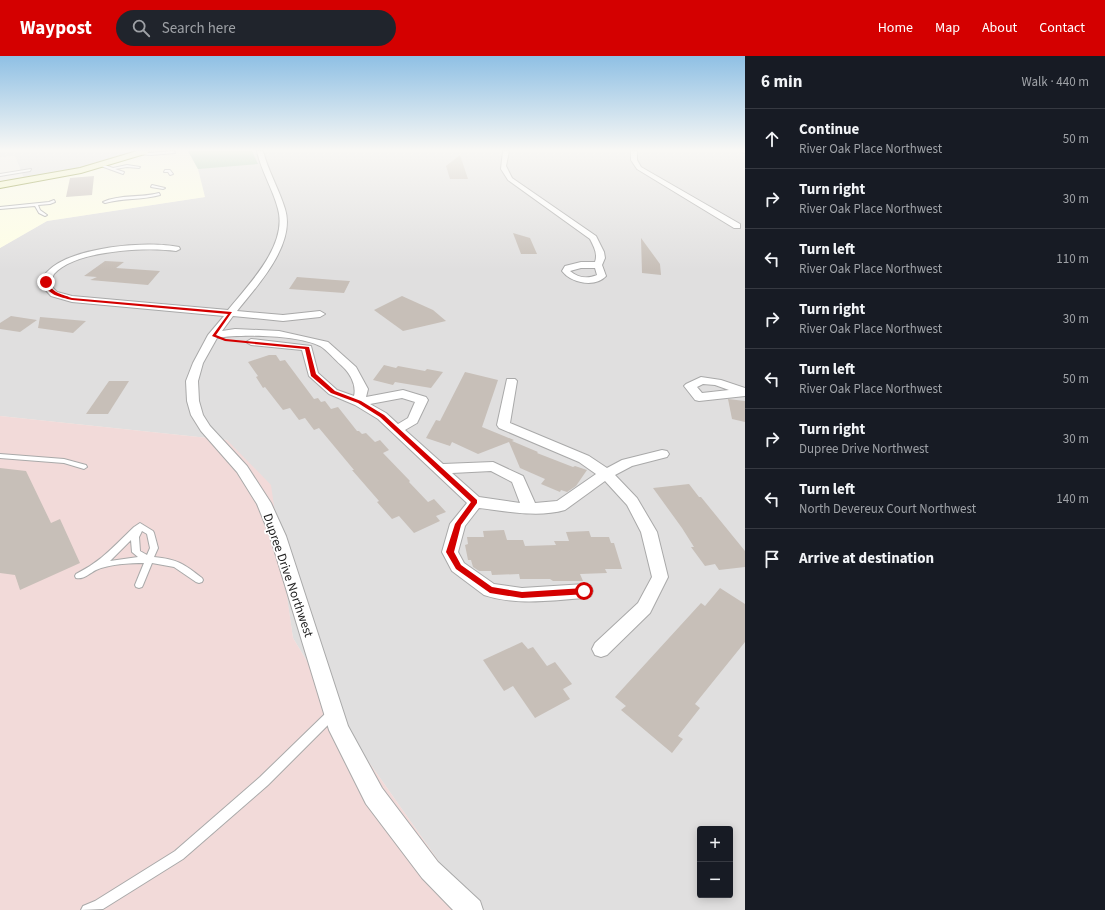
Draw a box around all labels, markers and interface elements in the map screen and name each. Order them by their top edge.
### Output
search box [116,10,396,46]
text: Waypost [20,15,92,42]
icon: search [130,17,152,39]
text: Search here [162,18,236,39]
text: Home [878,18,913,38]
text: Map [935,18,960,38]
text: About [982,18,1017,38]
text: Contact [1039,18,1085,38]
text: 6 min [761,70,802,94]
text: Walk · 440 m [1021,73,1089,91]
text: Continue [799,119,859,140]
icon: ahead [761,128,783,150]
text: 50 m [1063,130,1089,148]
text: River Oak Place Northwest [799,140,942,158]
text: Turn right [799,179,865,200]
icon: right [761,188,783,210]
text: 30 m [1063,190,1089,208]
text: River Oak Place Northwest [799,200,942,218]
text: Turn left [799,239,855,260]
icon: left [761,248,783,270]
text: 110 m [1056,250,1089,268]
text: River Oak Place Northwest [799,260,942,278]
route end [37,273,55,291]
text: Turn right [799,299,865,320]
icon: right [761,308,783,330]
text: 30 m [1063,310,1089,328]
text: River Oak Place Northwest [799,320,942,338]
text: Turn left [799,359,855,380]
icon: left [761,368,783,390]
text: 50 m [1063,370,1089,388]
text: River Oak Place Northwest [799,380,942,398]
text: Turn right [799,419,865,440]
icon: right [761,428,783,450]
text: 30 m [1063,430,1089,448]
text: Dupree Drive Northwest [799,440,929,458]
text: Turn left [799,479,855,500]
icon: left [761,488,783,510]
text: 140 m [1056,490,1089,508]
text: North Devereux Court Northwest [799,500,976,518]
street label: Dupree Drive Northwest [258,511,318,640]
icon: arrive [761,548,783,570]
text: Arrive at destination [799,548,934,569]
route start [575,582,593,600]
map controls [697,826,733,898]
button: + [697,826,733,862]
button: − [697,862,733,898]

